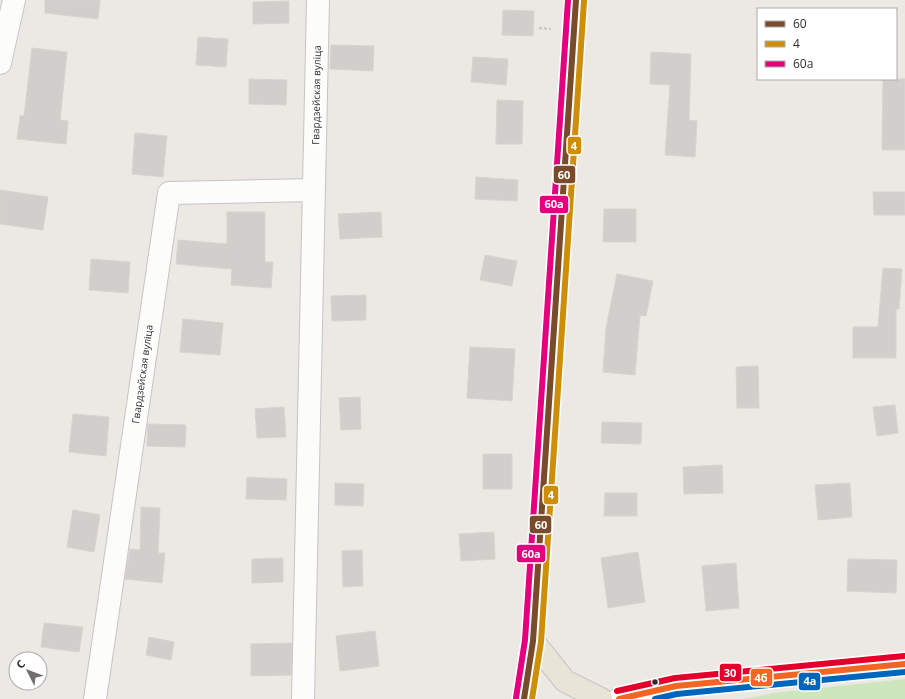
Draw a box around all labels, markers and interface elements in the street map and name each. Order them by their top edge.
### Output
legend [757,8,897,80]
text: 60 [793,15,807,32]
text: 4 [793,35,800,52]
street label: Гвардзейская вуліца [308,45,324,145]
text: 60а [793,55,813,72]
line badge: 4 [567,136,582,155]
text: 4 [571,138,578,153]
line badge: 60 [553,165,576,184]
text: 60 [558,167,570,182]
line badge: 60а [539,195,569,214]
text: 60а [544,196,564,211]
street label: Гвардзейская вуліца [128,324,156,424]
line badge: 4 [543,485,559,505]
text: 4 [548,487,555,502]
line badge: 60 [529,515,552,534]
text: 60 [535,517,547,532]
line badge: 60а [516,544,546,563]
text: 60а [521,546,541,561]
north arrow [8,651,48,691]
text: С [12,656,28,672]
line badge: 30 [719,663,742,682]
text: 30 [724,665,736,680]
line badge: 4б [750,668,773,687]
text: 4б [754,670,768,685]
line badge: 4а [798,672,821,691]
text: 4а [804,673,816,688]
unlabelled marker [650,677,660,687]

